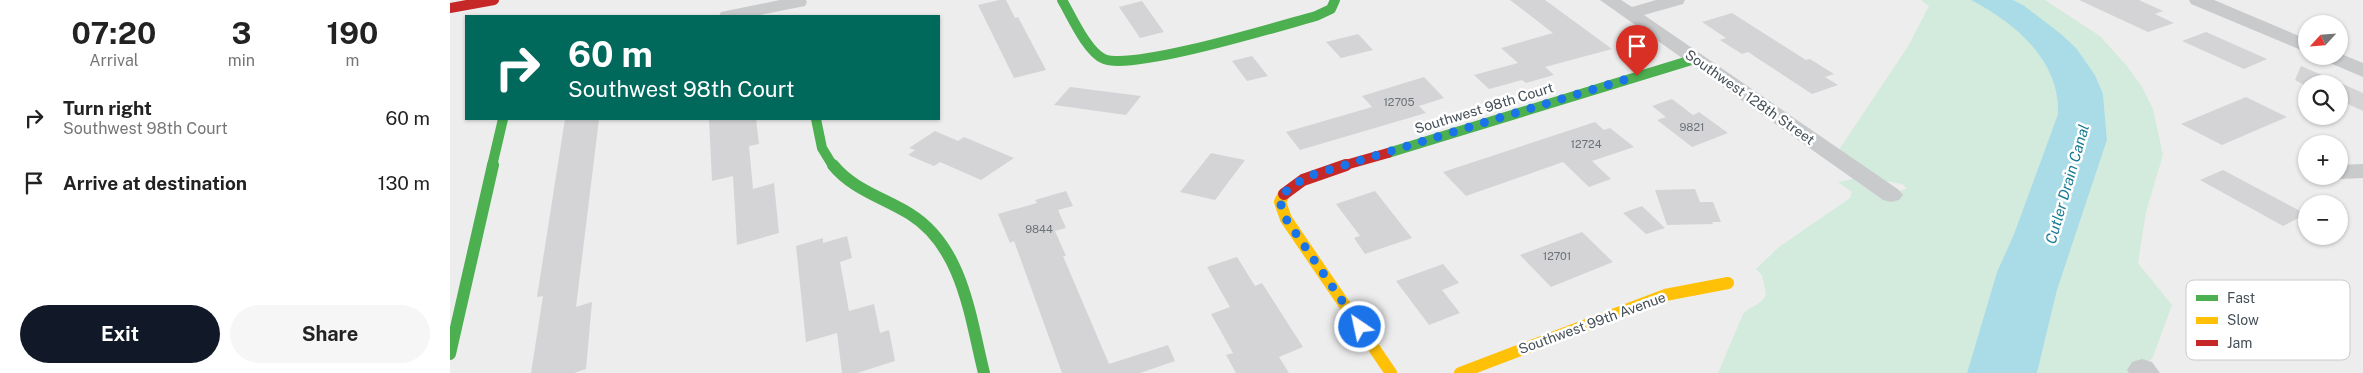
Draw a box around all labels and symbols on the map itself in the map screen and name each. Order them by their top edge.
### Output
north arrow [2298,15,2348,65]
pin [1616,25,1658,76]
street label: Southwest 128th Street [1682,46,1818,148]
street label: Southwest 98th Court [1413,79,1555,137]
house number: 12705 [1383,96,1415,108]
house number: 9821 [1680,121,1704,133]
water label: Cutler Drain Canal [2042,122,2092,246]
house number: 12724 [1570,138,1602,150]
house number: 9844 [1025,223,1053,235]
house number: 12701 [1543,250,1571,262]
legend [2186,280,2350,360]
street label: Southwest 99th Avenue [1516,289,1668,357]
text: Fast [2227,290,2255,306]
position arrow [1333,300,1385,352]
text: Slow [2227,312,2259,328]
text: Jam [2227,335,2252,351]

